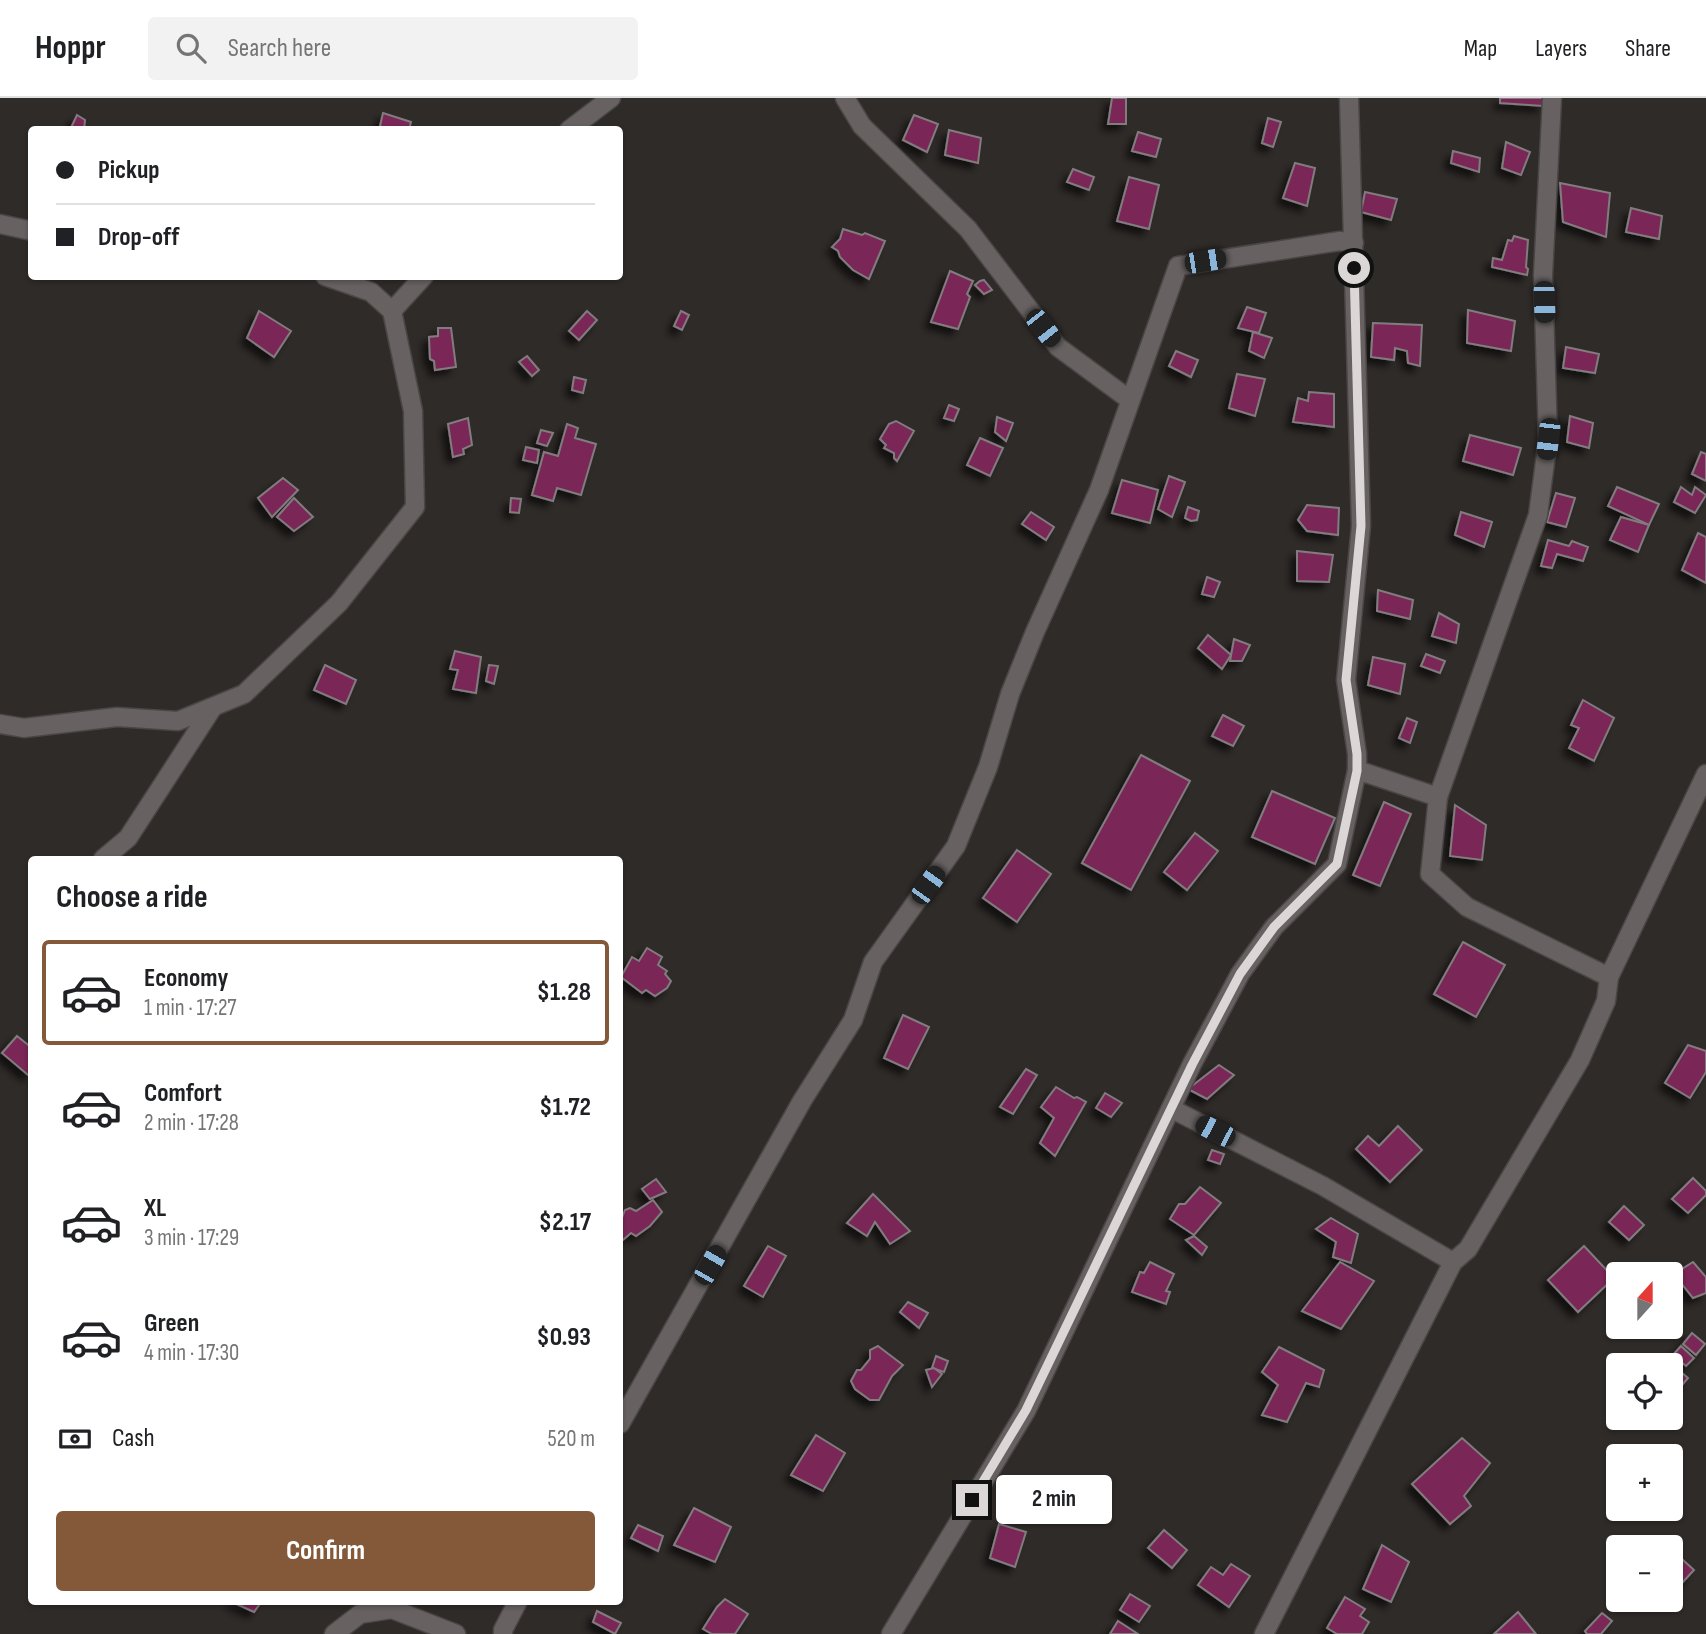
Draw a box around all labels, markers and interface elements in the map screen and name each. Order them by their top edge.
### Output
search box [148,17,638,80]
text: Hoppr [35,28,106,68]
icon: search [172,29,210,67]
text: Search here [228,33,331,64]
text: Map [1464,34,1497,63]
text: Layers [1535,34,1587,63]
text: Share [1625,34,1671,63]
text: Pickup [98,155,160,186]
text: Drop-off [98,222,179,253]
car [1183,247,1228,275]
route start [1338,252,1370,284]
car [1533,281,1556,323]
car [1022,305,1065,351]
car [1536,417,1561,461]
car [908,862,949,908]
text: Choose a ride [56,878,208,917]
icon: car [60,961,123,1024]
text: Economy [144,963,228,994]
text: $1.28 [537,977,591,1008]
text: 1 min · 17:27 [144,994,237,1022]
icon: car [60,1076,123,1139]
text: Comfort [144,1078,222,1109]
text: $1.72 [539,1092,591,1123]
text: 2 min · 17:28 [144,1109,239,1137]
car [1192,1112,1239,1150]
icon: car [60,1191,123,1254]
text: XL [144,1193,166,1224]
text: $2.17 [539,1207,591,1238]
text: 3 min · 17:29 [144,1224,239,1252]
car [691,1242,730,1288]
north arrow [1606,1262,1684,1339]
map controls [1606,1262,1683,1612]
icon: car [60,1306,123,1369]
text: Green [144,1308,199,1339]
text: $0.93 [536,1322,591,1353]
text: 4 min · 17:30 [144,1339,239,1367]
button: locate [1606,1353,1683,1430]
icon: cash [56,1420,94,1458]
text: Cash [112,1423,155,1454]
text: 520 m [548,1425,595,1453]
button: + [1606,1444,1683,1521]
callout: 2 min [996,1476,1112,1524]
route end [956,1484,988,1516]
text: 2 min [1032,1485,1076,1513]
button: Confirm [56,1511,595,1591]
button: − [1606,1535,1683,1612]

